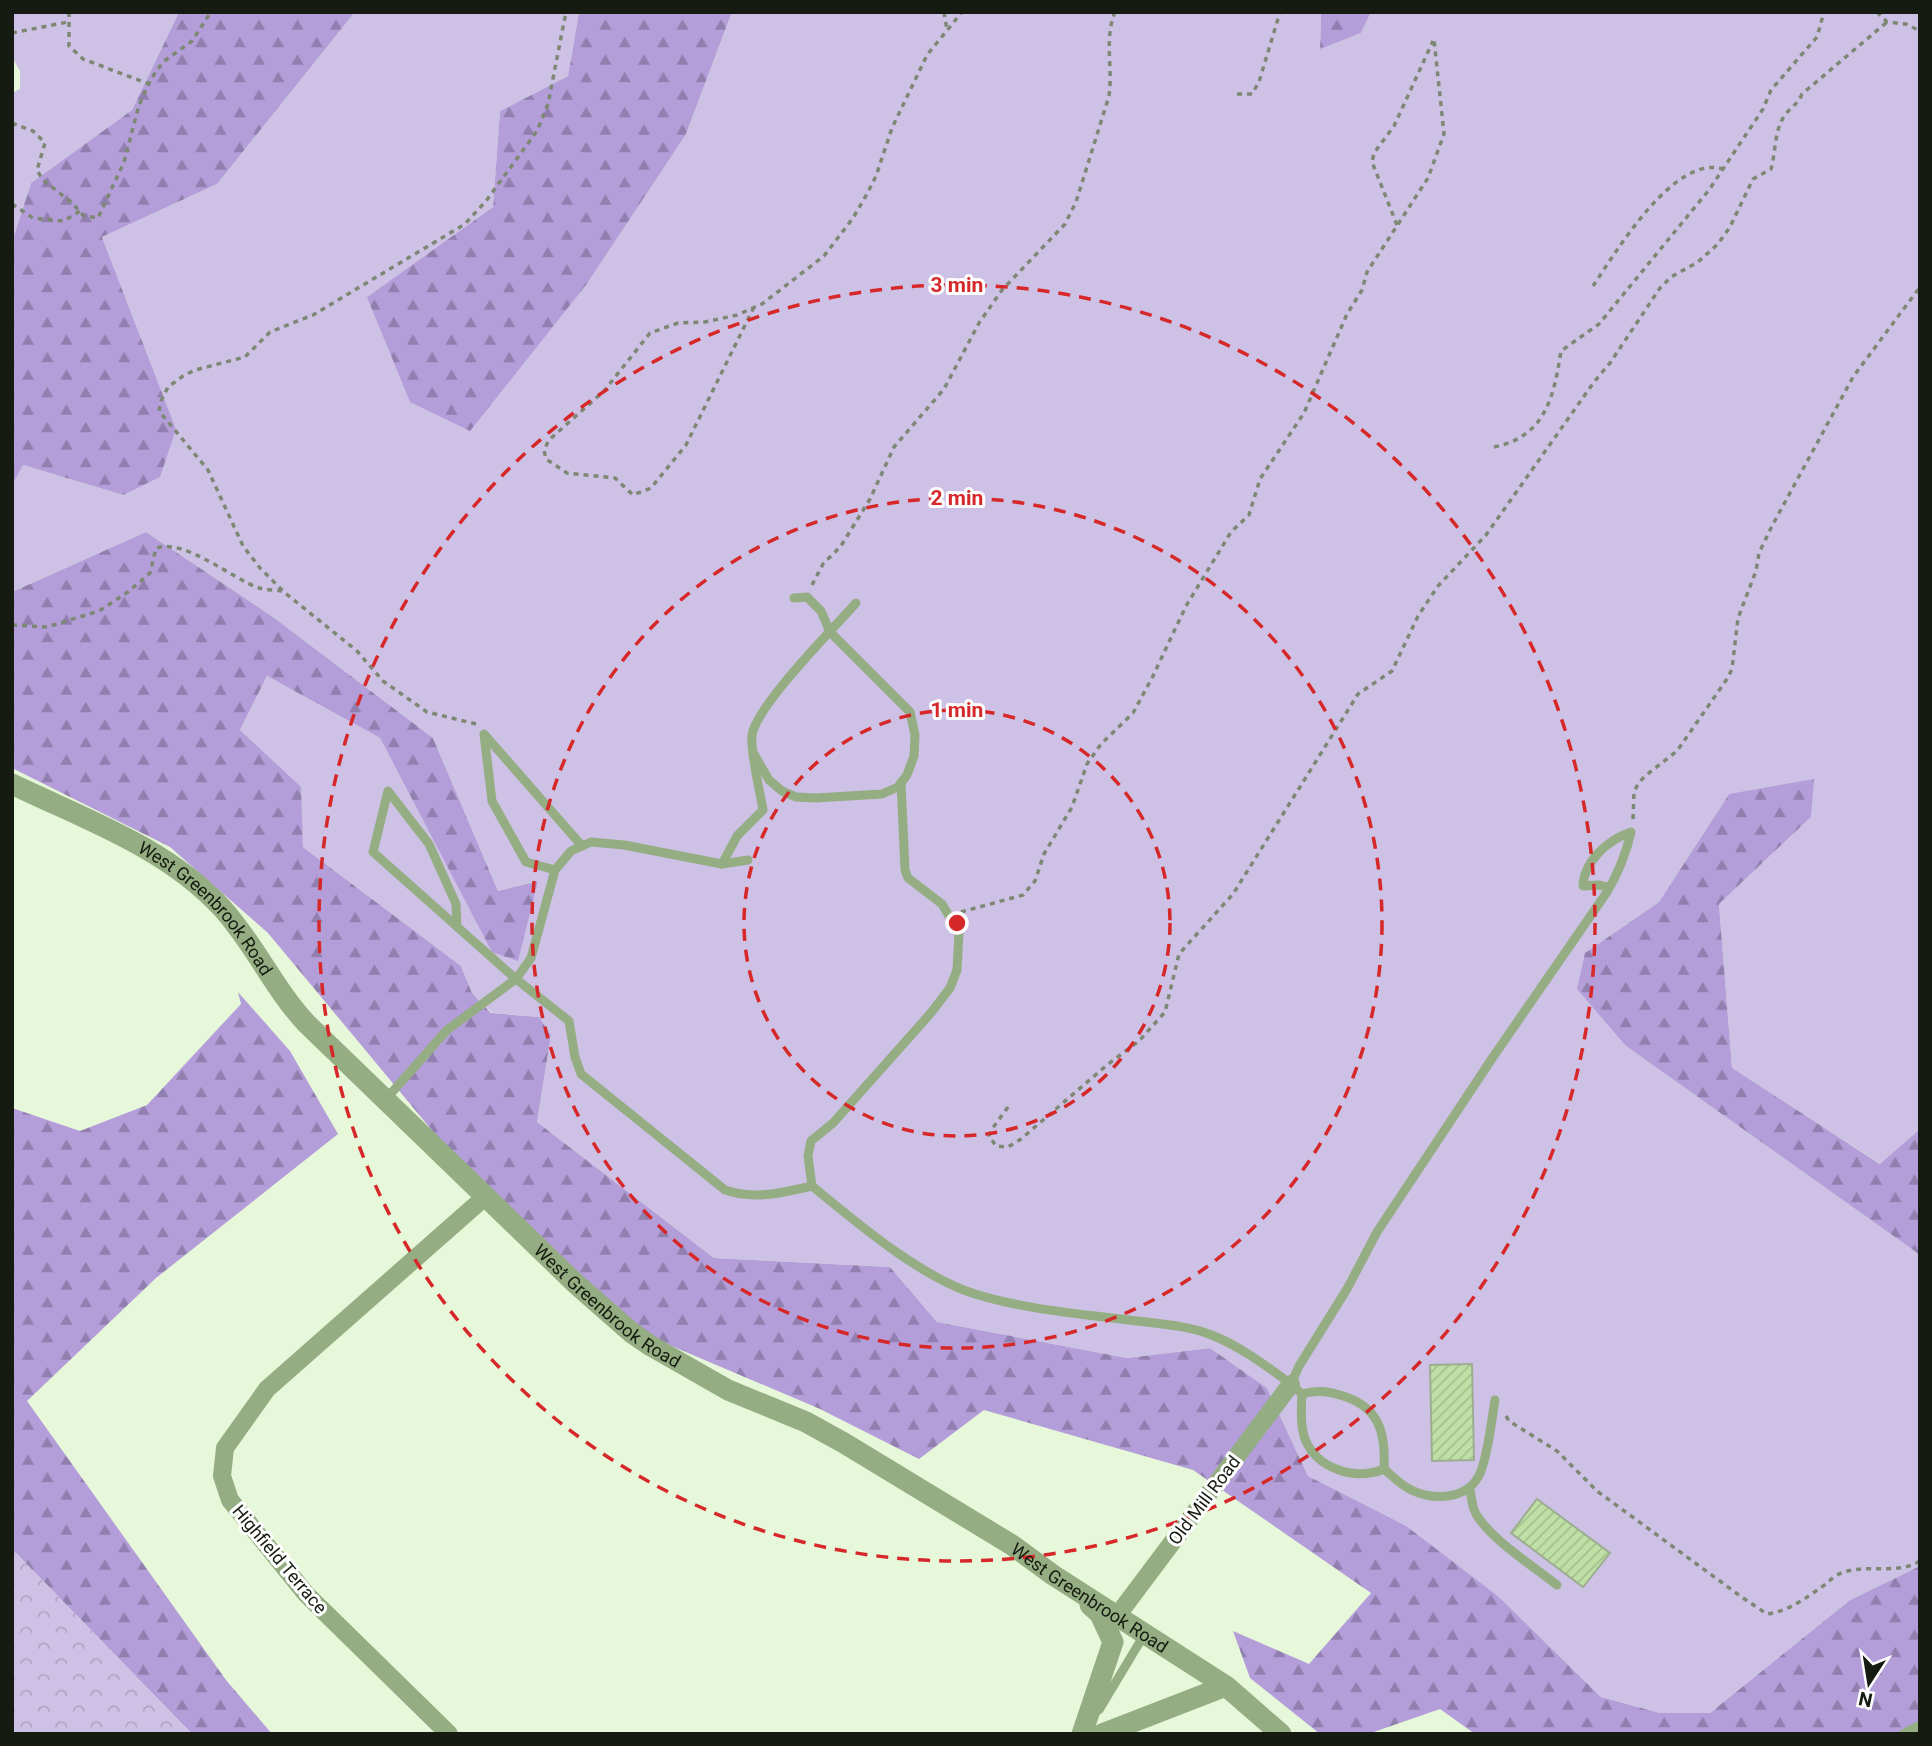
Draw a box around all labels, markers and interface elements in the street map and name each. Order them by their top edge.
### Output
text: 3 min [931,273,983,297]
text: 2 min [931,486,983,510]
text: 1 min [931,698,983,722]
street label: West Greenbrook Road [135,836,278,979]
centre of rings [945,911,969,935]
street label: West Greenbrook Road [530,1239,685,1371]
street label: Old Mill Road [1164,1451,1244,1549]
street label: Highfield Terrace [228,1500,332,1618]
street label: West Greenbrook Road [1008,1538,1172,1657]
north arrow [1834,1648,1904,1718]
text: N [1857,1686,1875,1712]

